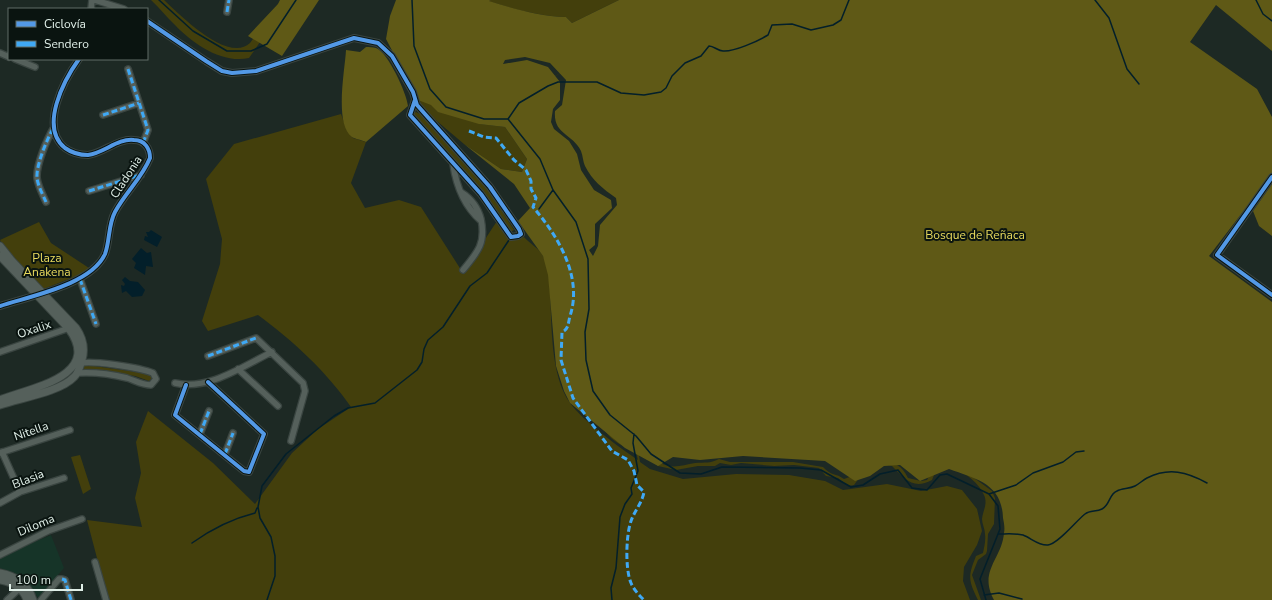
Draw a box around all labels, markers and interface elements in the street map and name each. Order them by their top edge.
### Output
legend [8,8,148,60]
text: Ciclovía [44,16,86,32]
text: Sendero [44,36,89,52]
street label: Cladonia [106,153,146,201]
park label: Bosque de Reñaca [925,227,1025,243]
park label: Plaza Anakena [23,250,71,280]
street label: Oxalix [15,316,54,342]
street label: Nitella [12,418,50,444]
street label: Blasia [10,466,46,492]
street label: Diloma [15,510,57,540]
scale bar [10,566,82,592]
text: 100 m [16,572,51,588]

